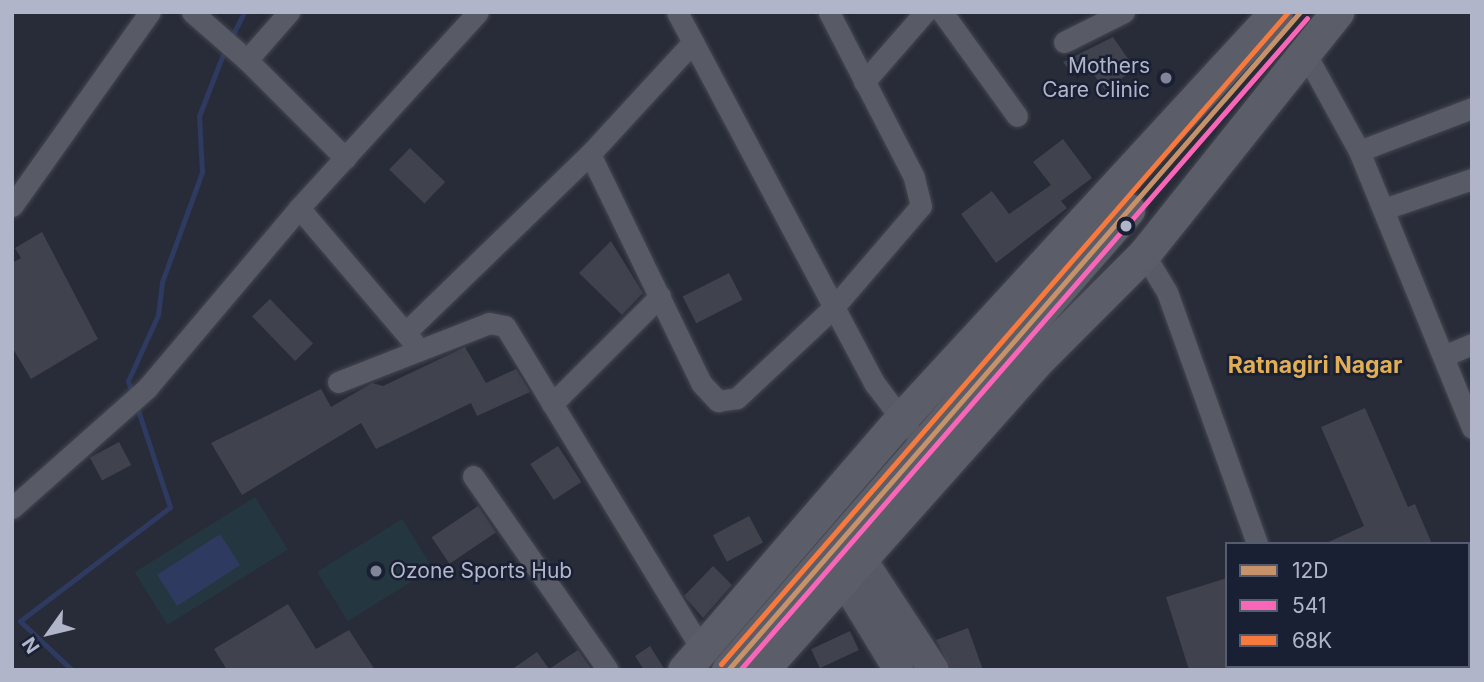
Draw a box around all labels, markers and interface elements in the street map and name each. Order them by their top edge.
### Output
place label: Mothers Care Clinic [1042,53,1150,103]
marker: Mothers Care Clinic [1156,68,1176,88]
unlabelled marker [1119,219,1133,233]
district label: Ratnagiri Nagar [1228,351,1402,379]
legend [1225,542,1470,668]
place label: Ozone Sports Hub [390,558,572,584]
text: 12D [1292,558,1329,583]
marker: Ozone Sports Hub [368,563,384,579]
text: 541 [1292,593,1326,618]
north arrow [14,598,84,668]
text: 68K [1292,628,1332,653]
text: N [18,633,45,657]

